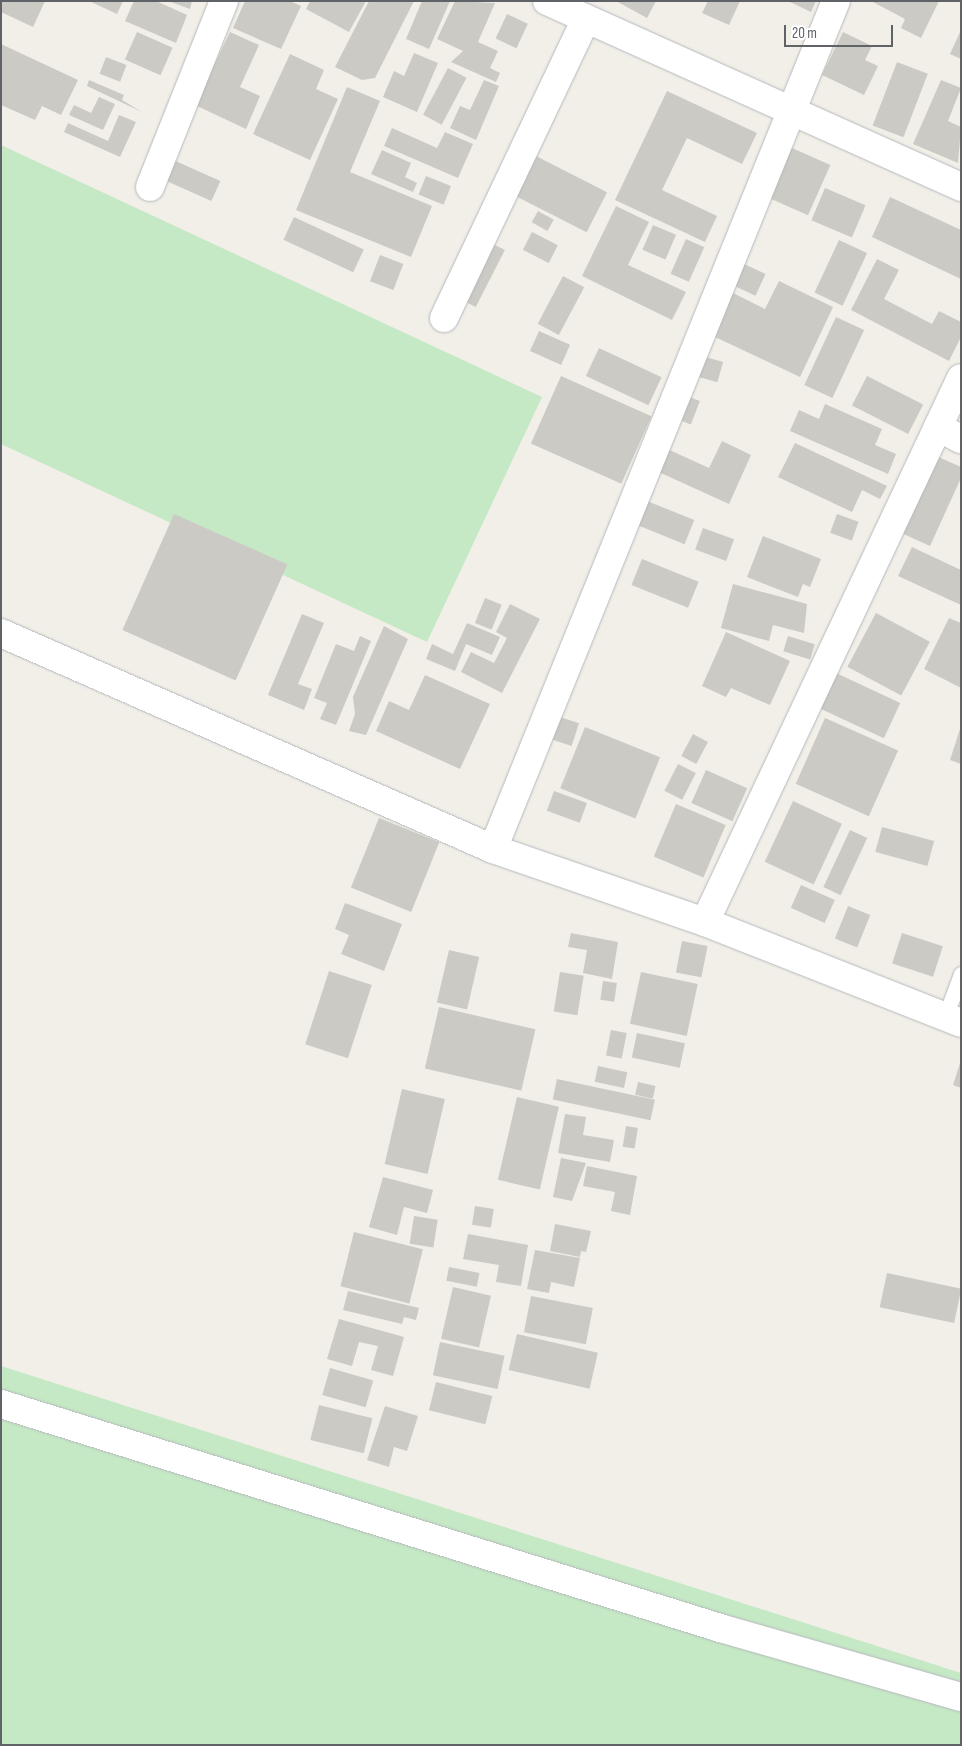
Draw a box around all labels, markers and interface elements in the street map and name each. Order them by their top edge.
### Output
scale bar [787,15,896,47]
text: 20 m [792,24,817,43]

